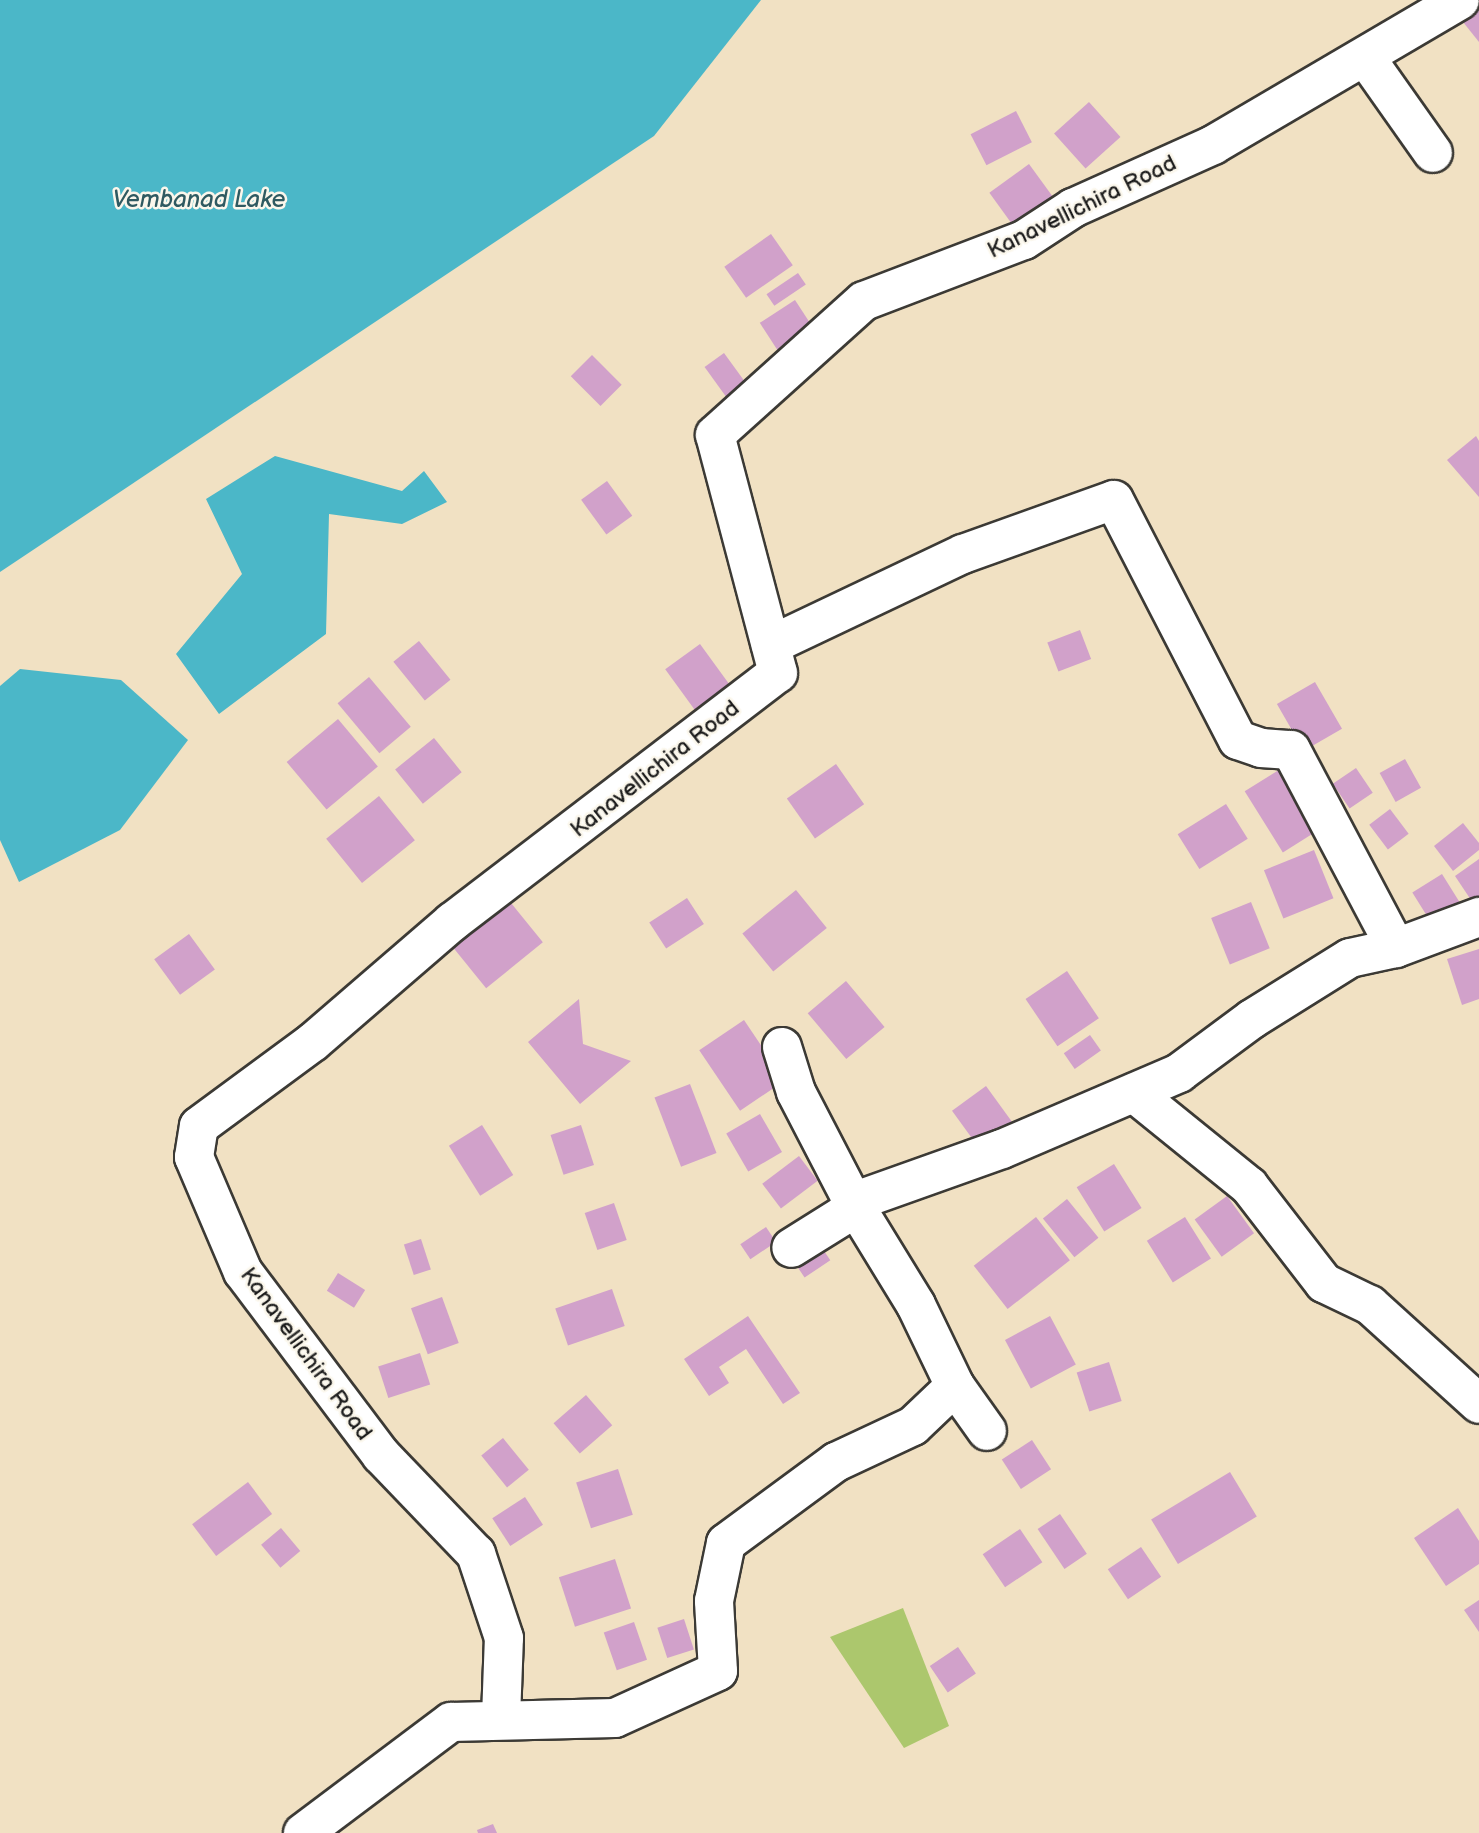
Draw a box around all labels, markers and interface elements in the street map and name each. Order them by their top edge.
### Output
street label: Kanavellichira Road [983,149,1181,265]
water label: Vembanad Lake [112,186,286,214]
street label: Kanavellichira Road [565,695,745,843]
street label: Kanavellichira Road [234,1262,378,1446]

